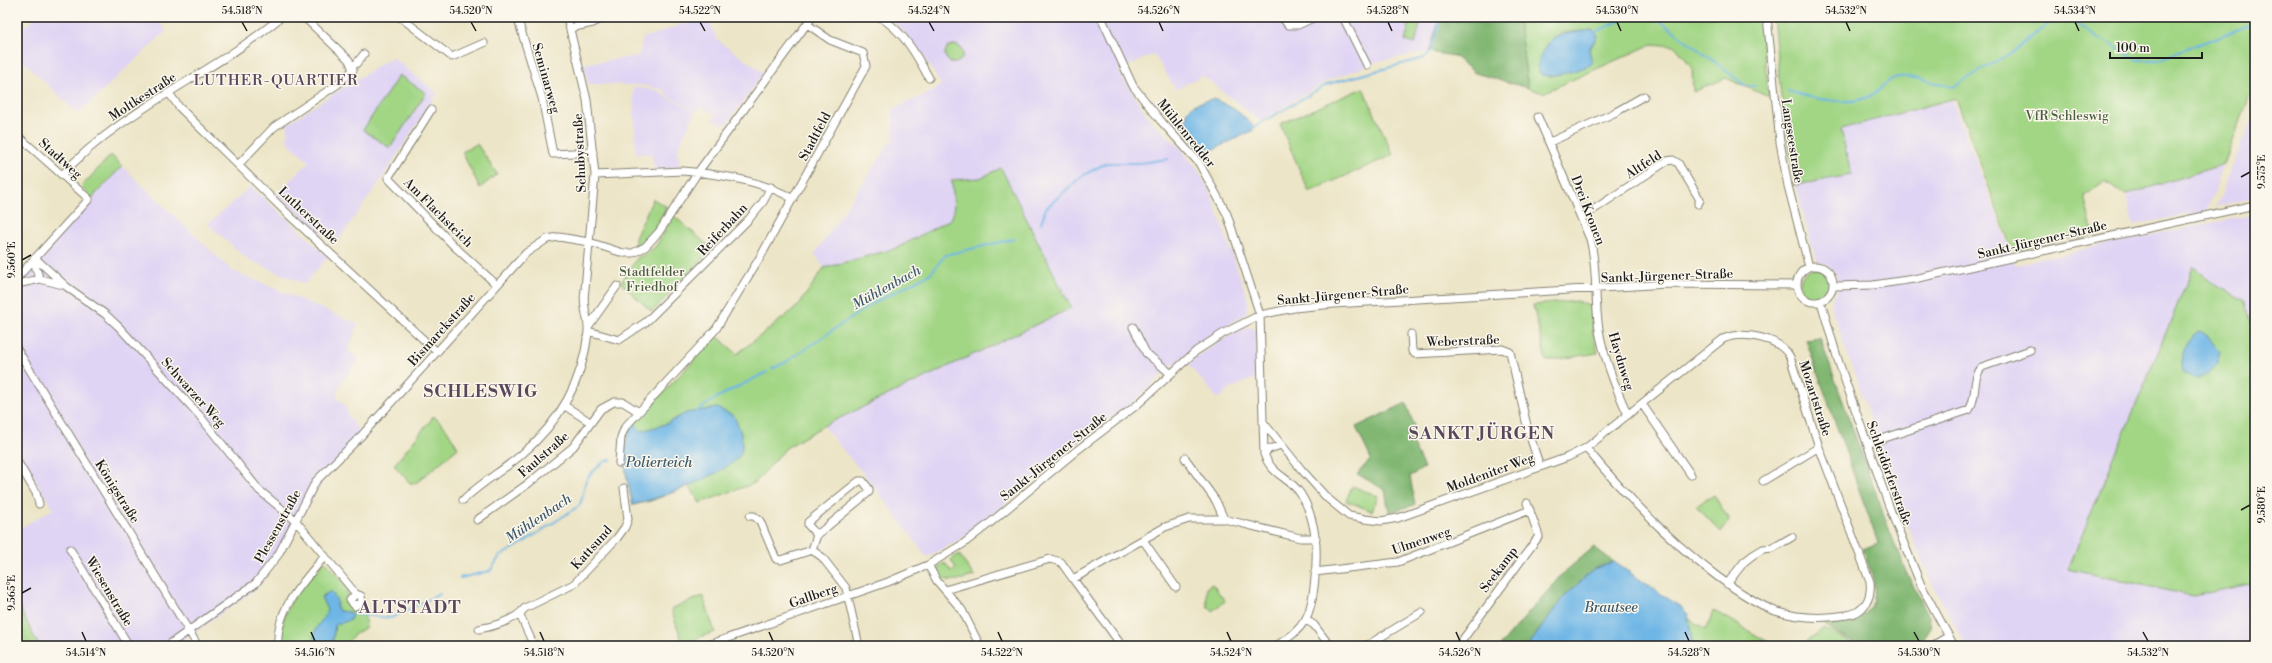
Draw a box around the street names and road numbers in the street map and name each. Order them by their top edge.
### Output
street label: Seminarweg [528,41,564,115]
street label: Moltkestraße [106,69,180,124]
street label: Mühlenredder [1154,96,1219,172]
street label: Langseestraße [1777,98,1807,185]
street label: Stadtfeld [795,109,835,164]
street label: Schubystraße [570,113,590,193]
street label: Stadtweg [35,135,86,183]
street label: Altfeld [1622,147,1665,183]
street label: Drei Kronen [1567,173,1609,248]
street label: Am Flachsteich [400,174,476,251]
street label: Lutherstraße [275,184,342,248]
street label: Reiferbahn [694,200,751,259]
street label: Sankt-Jürgener-Straße [1976,217,2109,263]
street label: Sankt-Jürgener-Straße [1601,266,1734,286]
street label: Sankt-Jürgener-Straße [1276,281,1410,309]
street label: Bismarckstraße [404,290,479,370]
street label: Haydnweg [1605,330,1638,393]
street label: Weberstraße [1425,332,1500,350]
street label: Schwarzer Weg [158,355,229,431]
street label: Mozartstraße [1795,358,1835,439]
street label: Sankt-Jürgener-Straße [997,409,1110,505]
street label: Schleidörferstraße [1863,419,1916,528]
street label: Faulstraße [515,428,573,481]
street label: Moldeniter Weg [1444,450,1537,496]
street label: Königstraße [91,457,143,527]
street label: Plessenstraße [251,487,305,566]
street label: Kattsund [568,522,616,573]
street label: Ulmenweg [1390,523,1453,558]
street label: Seekamp [1476,544,1521,596]
street label: Wiesenstraße [82,553,136,630]
street label: Gallberg [787,580,840,612]

